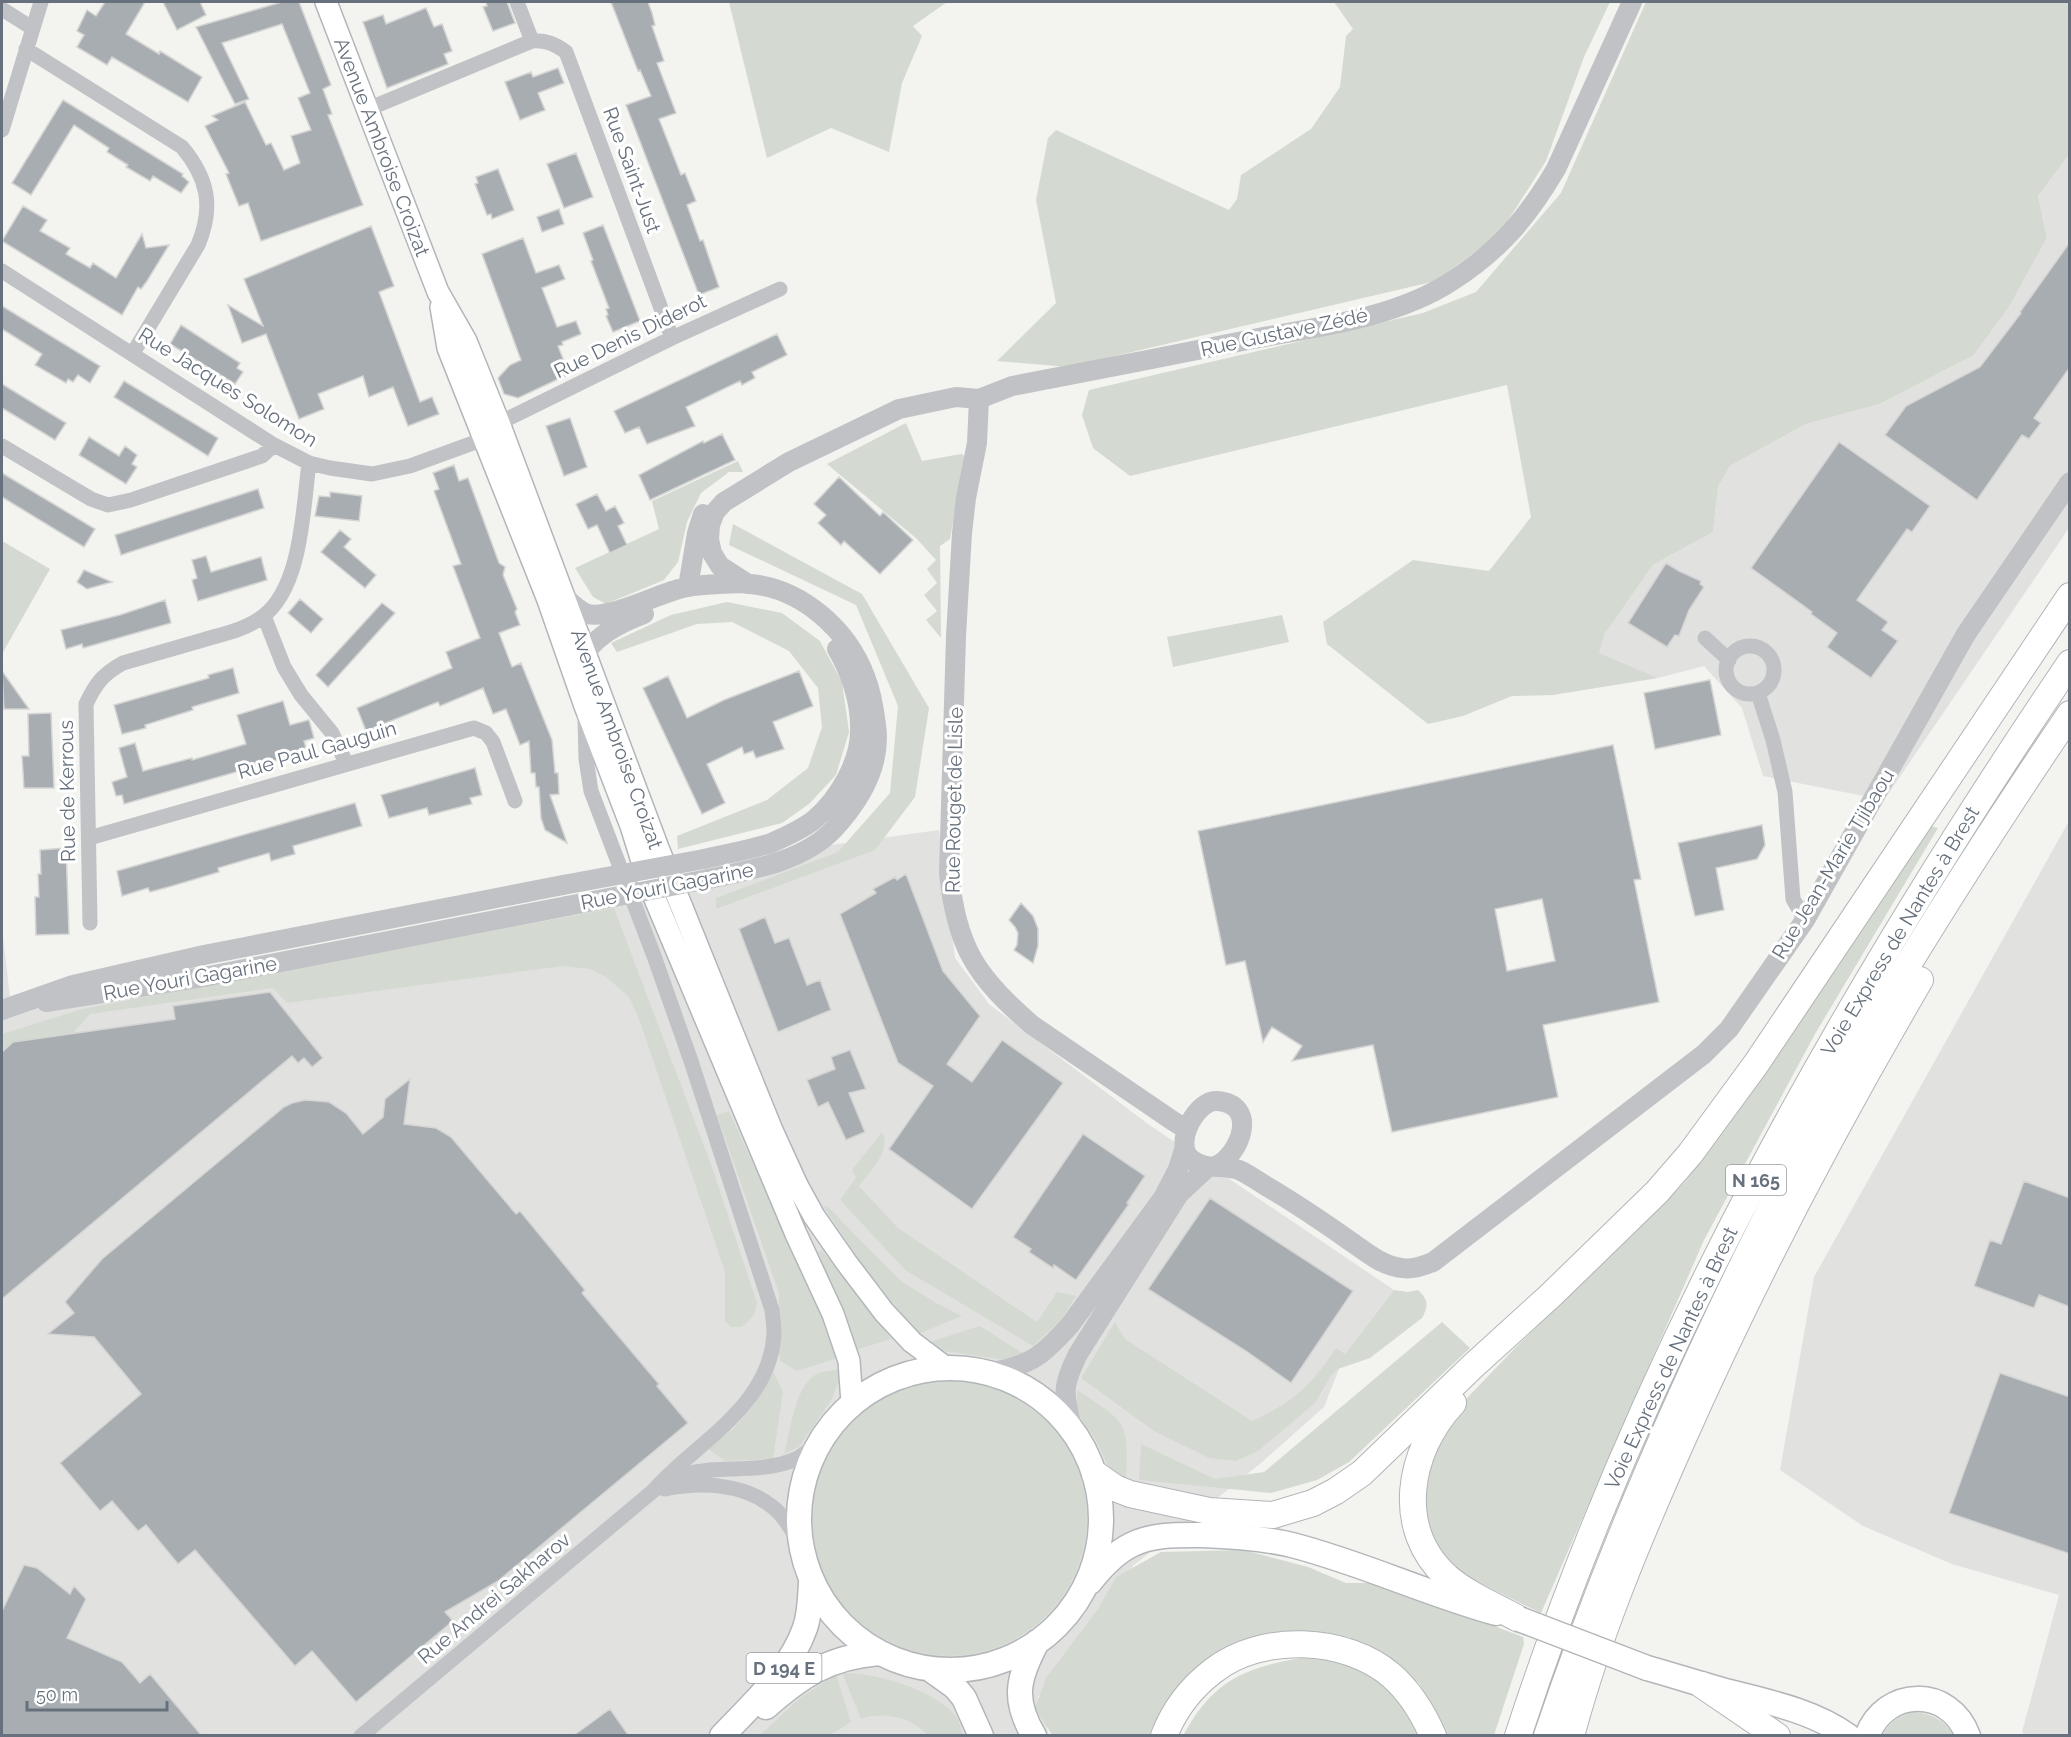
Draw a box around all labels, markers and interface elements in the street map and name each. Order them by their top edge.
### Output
street label: Avenue Ambroise Croizat [329,34,435,260]
street label: Rue Saint-Just [598,104,666,237]
street label: Rue Denis Diderot [550,289,710,383]
street label: Rue Gustave Zédé [1198,303,1370,361]
street label: Rue Jacques Solomon [134,322,322,452]
street label: Avenue Ambroise Croizat [566,626,668,853]
street label: Rue Rouget de Lisle [940,707,968,893]
street label: Rue Paul Gauguin [235,716,399,784]
street label: Rue de Kerrous [54,720,80,862]
street label: Rue Jean-Marie Tjibaou [1767,765,1899,963]
street label: Voie Express de Nantes à Brest [1816,802,1984,1060]
street label: Rue Youri Gagarine [579,857,756,915]
street label: Rue Youri Gagarine [101,951,279,1005]
road number: N 165 [1726,1165,1786,1195]
street label: Voie Express de Nantes à Brest [1599,1223,1743,1493]
street label: Rue Andrei Sakharov [413,1527,575,1669]
road number: D 194 E [746,1653,822,1683]
scale bar [27,1674,166,1712]
text: 50 m [36,1684,78,1705]

